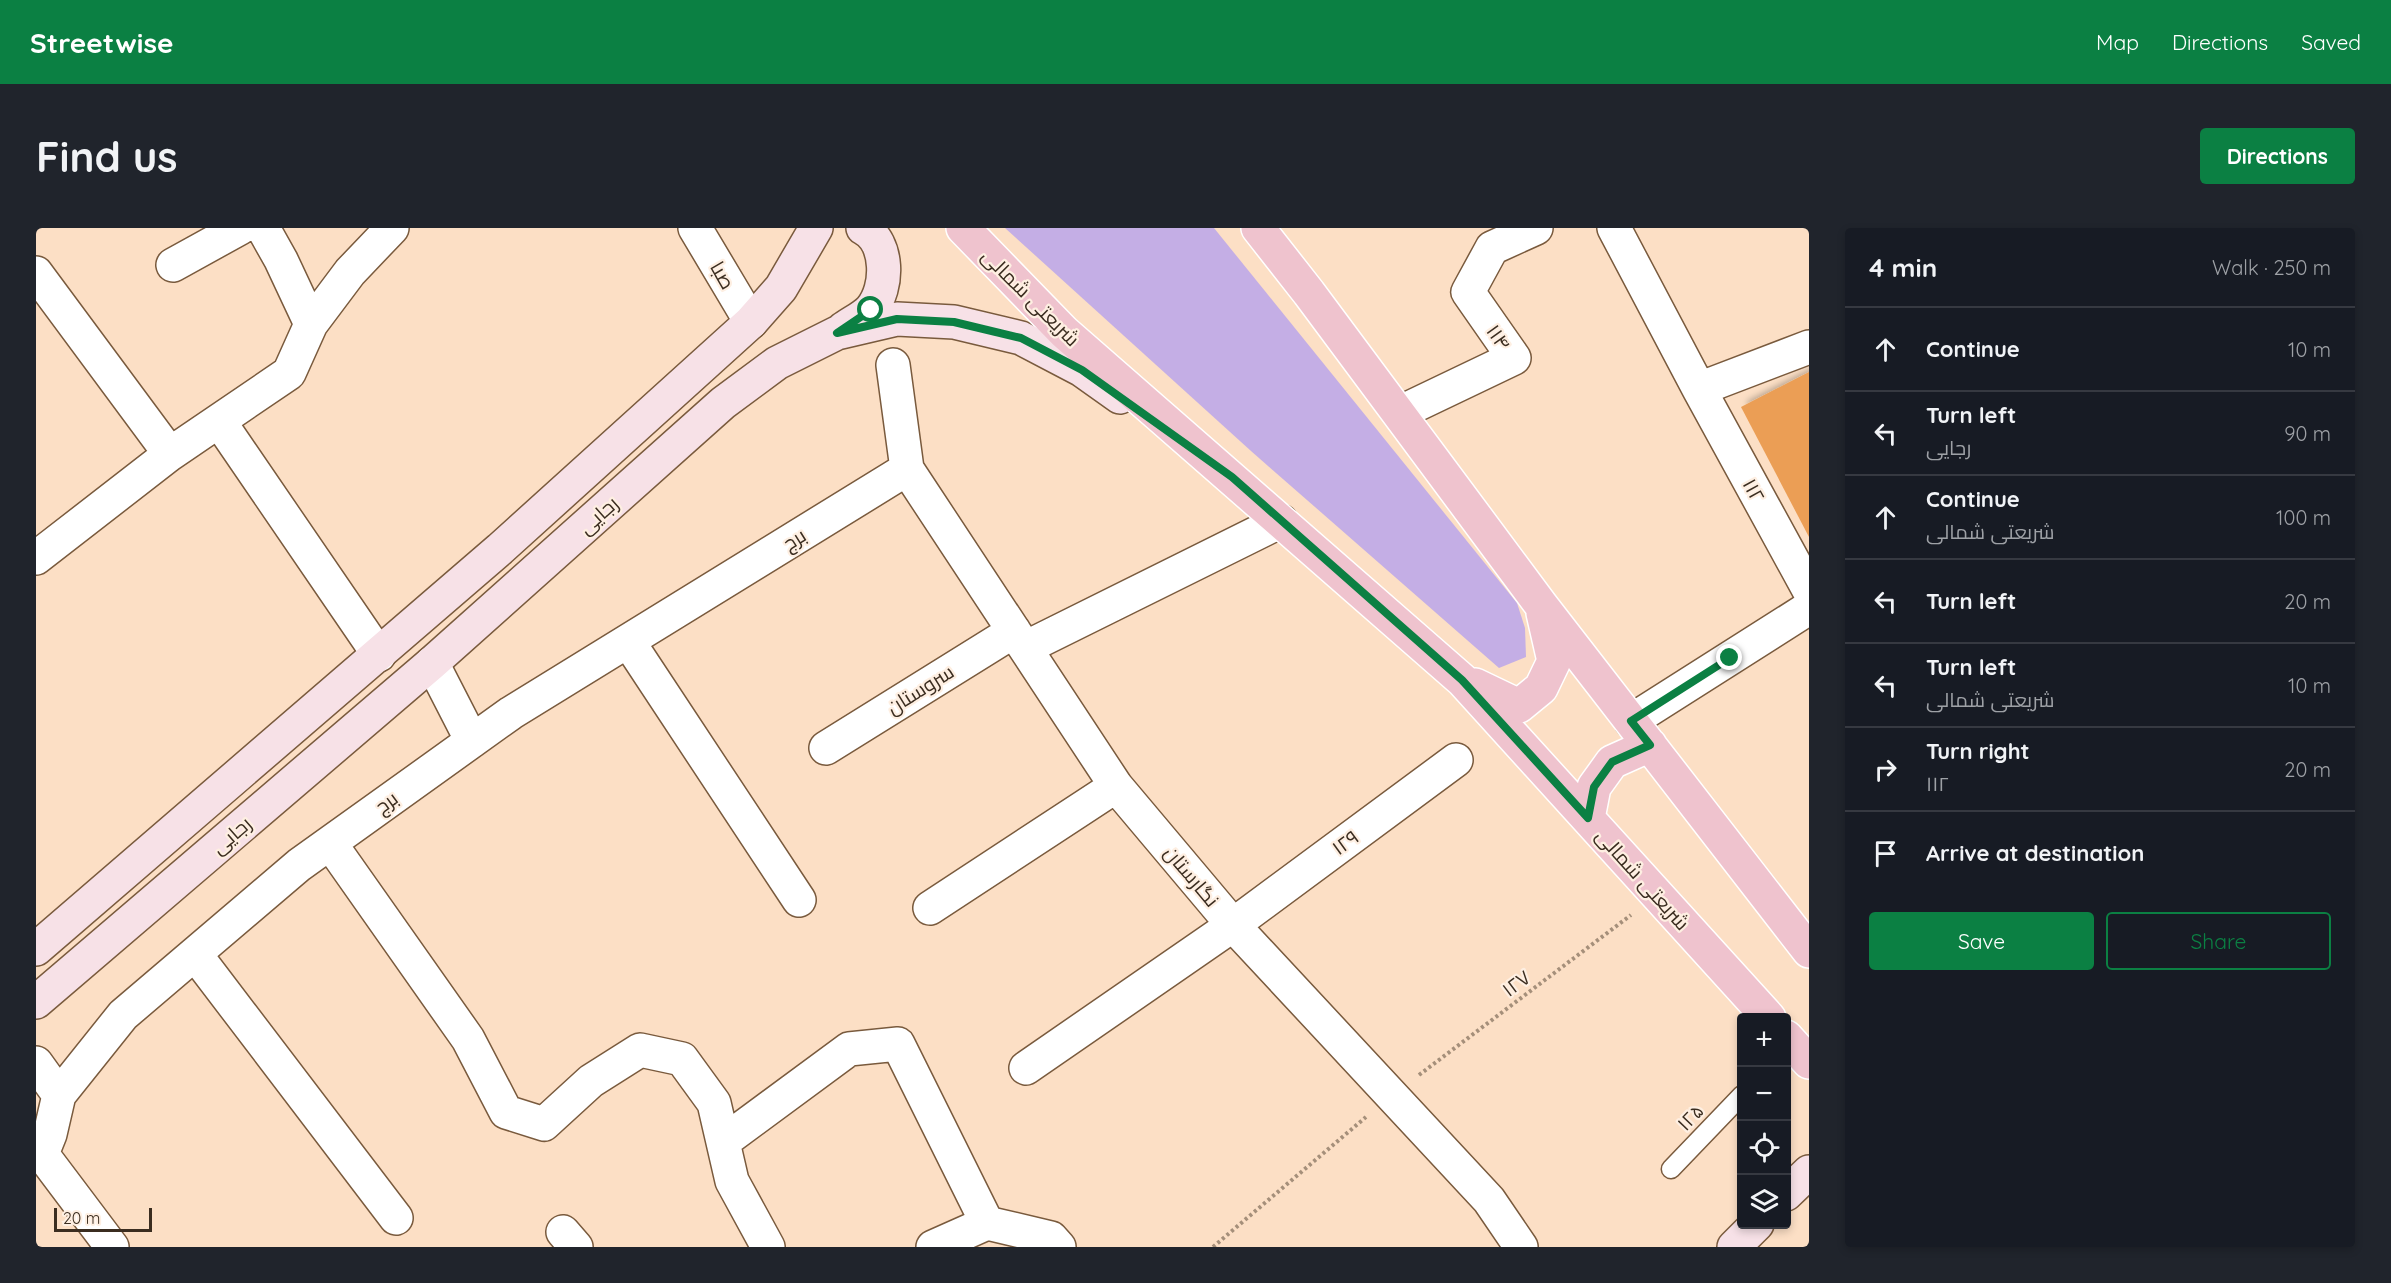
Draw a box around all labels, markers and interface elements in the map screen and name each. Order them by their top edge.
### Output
text: Streetwise [30,25,173,60]
text: Map [2096,29,2139,55]
text: Directions [2172,29,2268,55]
text: Saved [2301,29,2361,55]
button: Directions [2200,128,2355,184]
text: Find us [36,130,178,183]
street label: شریعتی شمالی [976,243,1085,352]
text: 4 min [1869,251,1937,284]
text: Walk · 250 m [2212,255,2331,280]
street label: صبا [705,257,741,293]
route start [857,296,883,322]
street label: ۱۱۴ [1481,319,1517,355]
icon: ahead [1869,333,1902,366]
text: Continue [1926,335,2020,363]
text: 10 m [2288,337,2331,362]
text: Turn left [1926,401,2016,429]
icon: left [1869,417,1902,450]
text: 90 m [2284,421,2331,446]
text: رجایی [1926,435,1971,460]
street label: ۱۱۲ [1738,474,1770,506]
text: Continue [1926,485,2020,513]
street label: رجایی [573,491,624,540]
icon: ahead [1869,501,1902,534]
text: 100 m [2276,505,2331,530]
text: شریعتی شمالی [1926,519,2054,544]
street label: برج [778,522,811,557]
icon: left [1869,585,1902,618]
text: Turn left [1926,587,2016,615]
text: 20 m [2284,589,2331,614]
route end [1716,644,1742,670]
text: Turn left [1926,653,2016,681]
street label: سروستان [882,659,959,720]
icon: left [1869,669,1902,702]
text: 10 m [2288,673,2331,698]
text: شریعتی شمالی [1926,687,2054,712]
text: Turn right [1926,737,2030,765]
icon: right [1869,753,1902,786]
text: 20 m [2284,757,2331,782]
text: ۱۱۲ [1926,771,1949,796]
street label: برج [369,785,404,820]
street label: رجایی [206,811,257,860]
street label: شریعتی شمالی [1590,823,1695,936]
street label: ۱۲۹ [1327,824,1363,860]
icon: arrive [1869,837,1902,870]
text: Arrive at destination [1926,839,2144,867]
street label: نگارستان [1158,840,1225,912]
button: Save [1869,912,2094,970]
button: Share [2106,912,2331,970]
street label: ۱۲۷ [1497,964,1535,1002]
map controls [1737,1013,1791,1229]
button: + [1737,1013,1791,1067]
button: − [1737,1067,1791,1121]
street label: ۱۲۵ [1671,1098,1709,1136]
button: locate [1737,1121,1791,1175]
button: layers [1737,1175,1791,1229]
scale bar [54,1205,152,1232]
text: 20 m [63,1208,100,1228]

